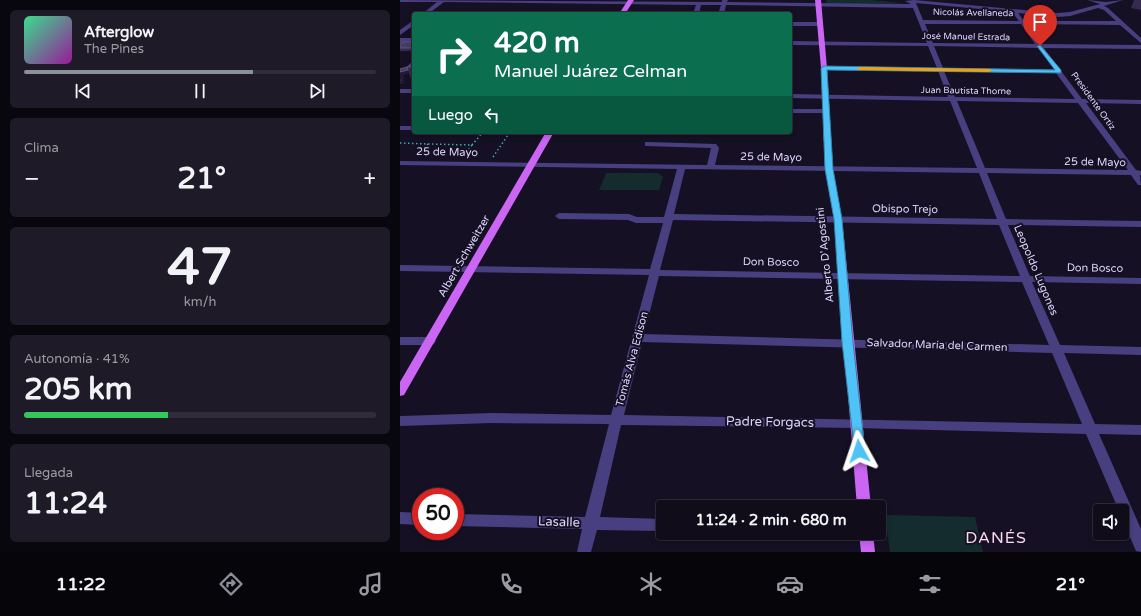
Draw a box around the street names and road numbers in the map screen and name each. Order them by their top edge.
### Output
street label: Nicolás Avellaneda [933,7,1013,19]
street label: José Manuel Estrada [922,31,1010,43]
street label: Presidente Ortiz [1068,70,1118,132]
street label: Juan Bautista Thorne [921,85,1011,97]
street label: 25 de Mayo [416,145,478,159]
street label: 25 de Mayo [740,150,802,164]
street label: 25 de Mayo [1064,155,1126,169]
street label: Obispo Trejo [872,202,938,216]
street label: Alberto D'Agostini [814,207,836,303]
street label: Albert Schweitzer [435,212,493,299]
street label: Leopoldo Lugones [1011,223,1061,317]
street label: Don Bosco [743,255,800,269]
street label: Don Bosco [1067,261,1124,275]
street label: Tomás Alva Edison [613,310,651,408]
street label: Salvador María del Carmen [866,336,1008,354]
street label: Padre Forgacs [726,413,814,431]
street label: Lasalle [538,513,580,531]

